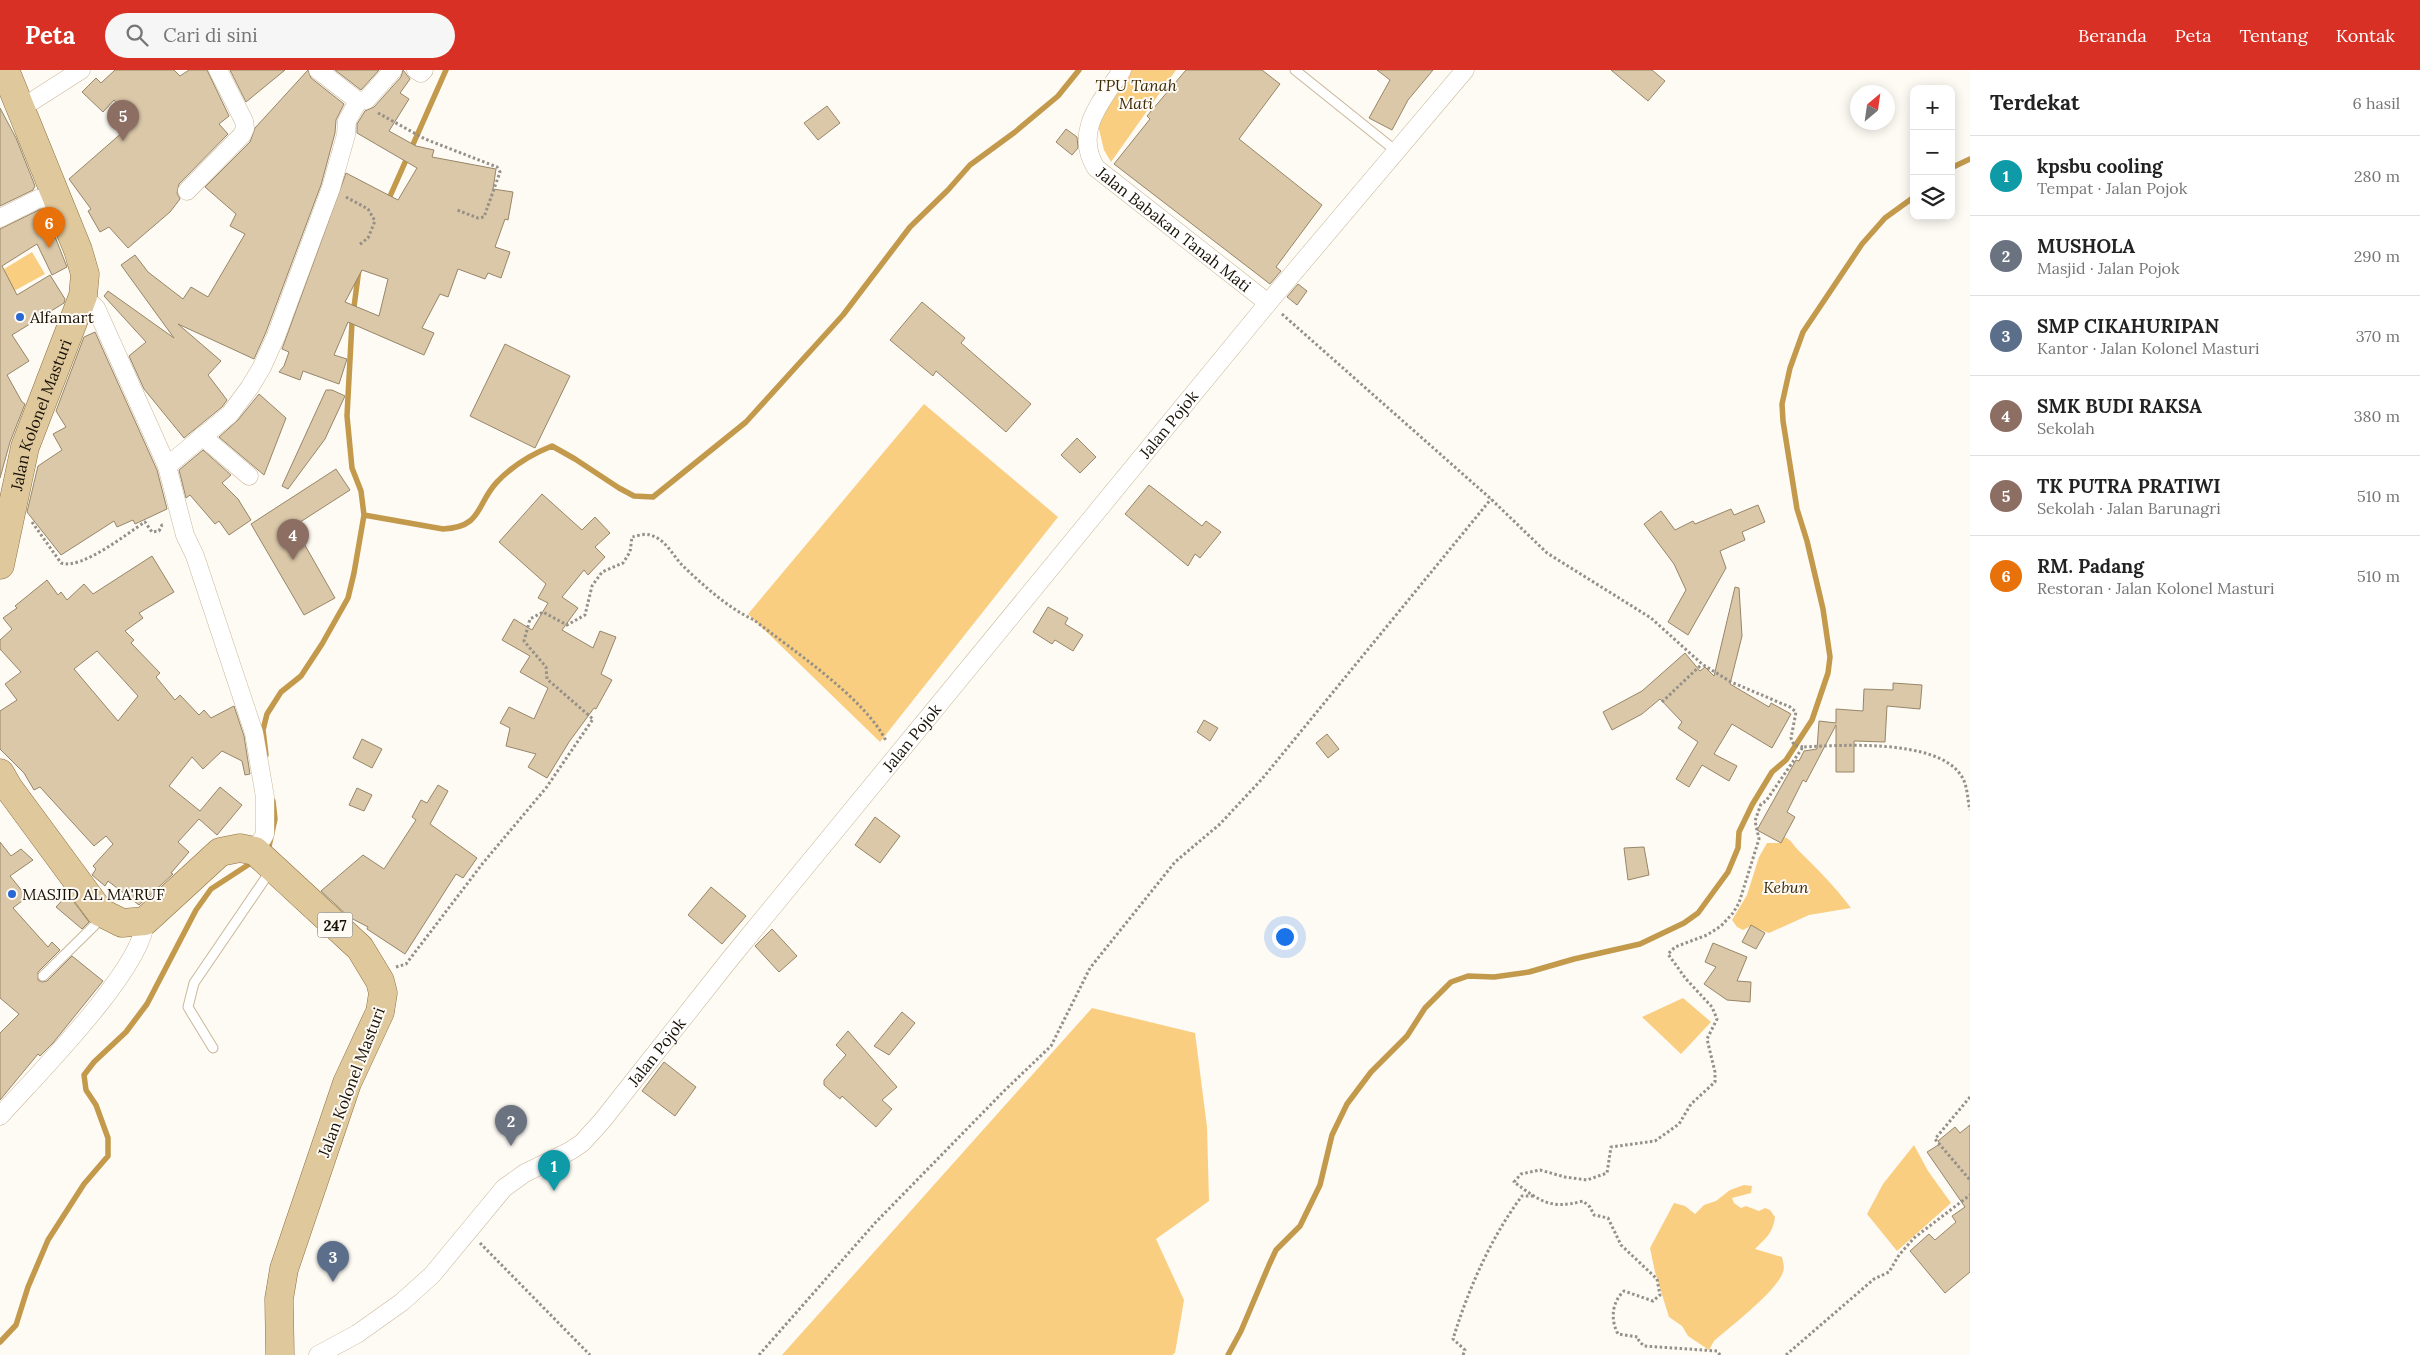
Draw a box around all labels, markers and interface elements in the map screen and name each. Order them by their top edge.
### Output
search box [105,13,455,58]
text: Peta [25,20,75,51]
icon: search [123,21,151,49]
text: Cari di sini [163,23,258,47]
text: Beranda [2078,24,2147,47]
text: Peta [2175,24,2211,47]
text: Tentang [2239,24,2308,47]
text: Kontak [2336,24,2395,47]
park label: TPU Tanah Mati [1095,75,1177,113]
north arrow [1850,85,1895,130]
map controls [1910,85,1955,220]
button: + [1910,85,1955,130]
text: Terdekat [1990,89,2080,116]
text: 6 hasil [2352,93,2400,113]
pin: 5 [107,100,139,141]
button: − [1910,130,1955,175]
text: kpsbu cooling [2037,154,2163,178]
street label: Jalan Babakan Tanah Mati [1092,162,1255,296]
text: 1 [2003,166,2009,186]
text: 280 m [2354,166,2400,186]
button: layers [1910,175,1955,220]
text: Tempat · Jalan Pojok [2037,178,2187,198]
pin: 6 [33,207,65,248]
text: MUSHOLA [2037,234,2135,258]
text: 2 [2002,246,2010,266]
text: 290 m [2354,246,2400,266]
text: Masjid · Jalan Pojok [2037,258,2180,278]
place label: Alfamart [29,307,95,327]
marker: Alfamart [14,311,26,323]
text: SMP CIKAHURIPAN [2037,314,2219,338]
text: 3 [2002,326,2010,346]
text: 370 m [2356,326,2400,346]
street label: Jalan Kolonel Masturi [6,336,76,493]
text: Kantor · Jalan Kolonel Masturi [2037,338,2259,358]
street label: Jalan Pojok [1134,386,1202,463]
text: SMK BUDI RAKSA [2037,394,2202,418]
text: 4 [2002,406,2010,426]
text: 380 m [2354,406,2400,426]
text: Sekolah [2037,418,2095,438]
text: TK PUTRA PRATIWI [2037,474,2221,498]
text: 5 [2002,486,2010,506]
text: 510 m [2357,486,2400,506]
text: Sekolah · Jalan Barunagri [2037,498,2221,518]
pin: 4 [277,519,309,560]
text: RM. Padang [2037,554,2144,578]
text: 6 [2001,566,2011,586]
text: 510 m [2357,566,2400,586]
text: Restoran · Jalan Kolonel Masturi [2037,578,2275,598]
street label: Jalan Pojok [878,699,946,776]
park label: Kebun [1763,877,1809,897]
place label: MASJID AL MA'RUF [22,884,165,904]
marker: MASJID AL MA'RUF [6,888,18,900]
road number: 247 [318,912,352,938]
your location [1272,924,1298,950]
street label: Jalan Kolonel Masturi [313,1004,389,1161]
street label: Jalan Pojok [623,1013,690,1091]
pin: 2 [495,1105,527,1146]
pin: 1 [538,1150,570,1191]
pin: 3 [317,1241,349,1282]

